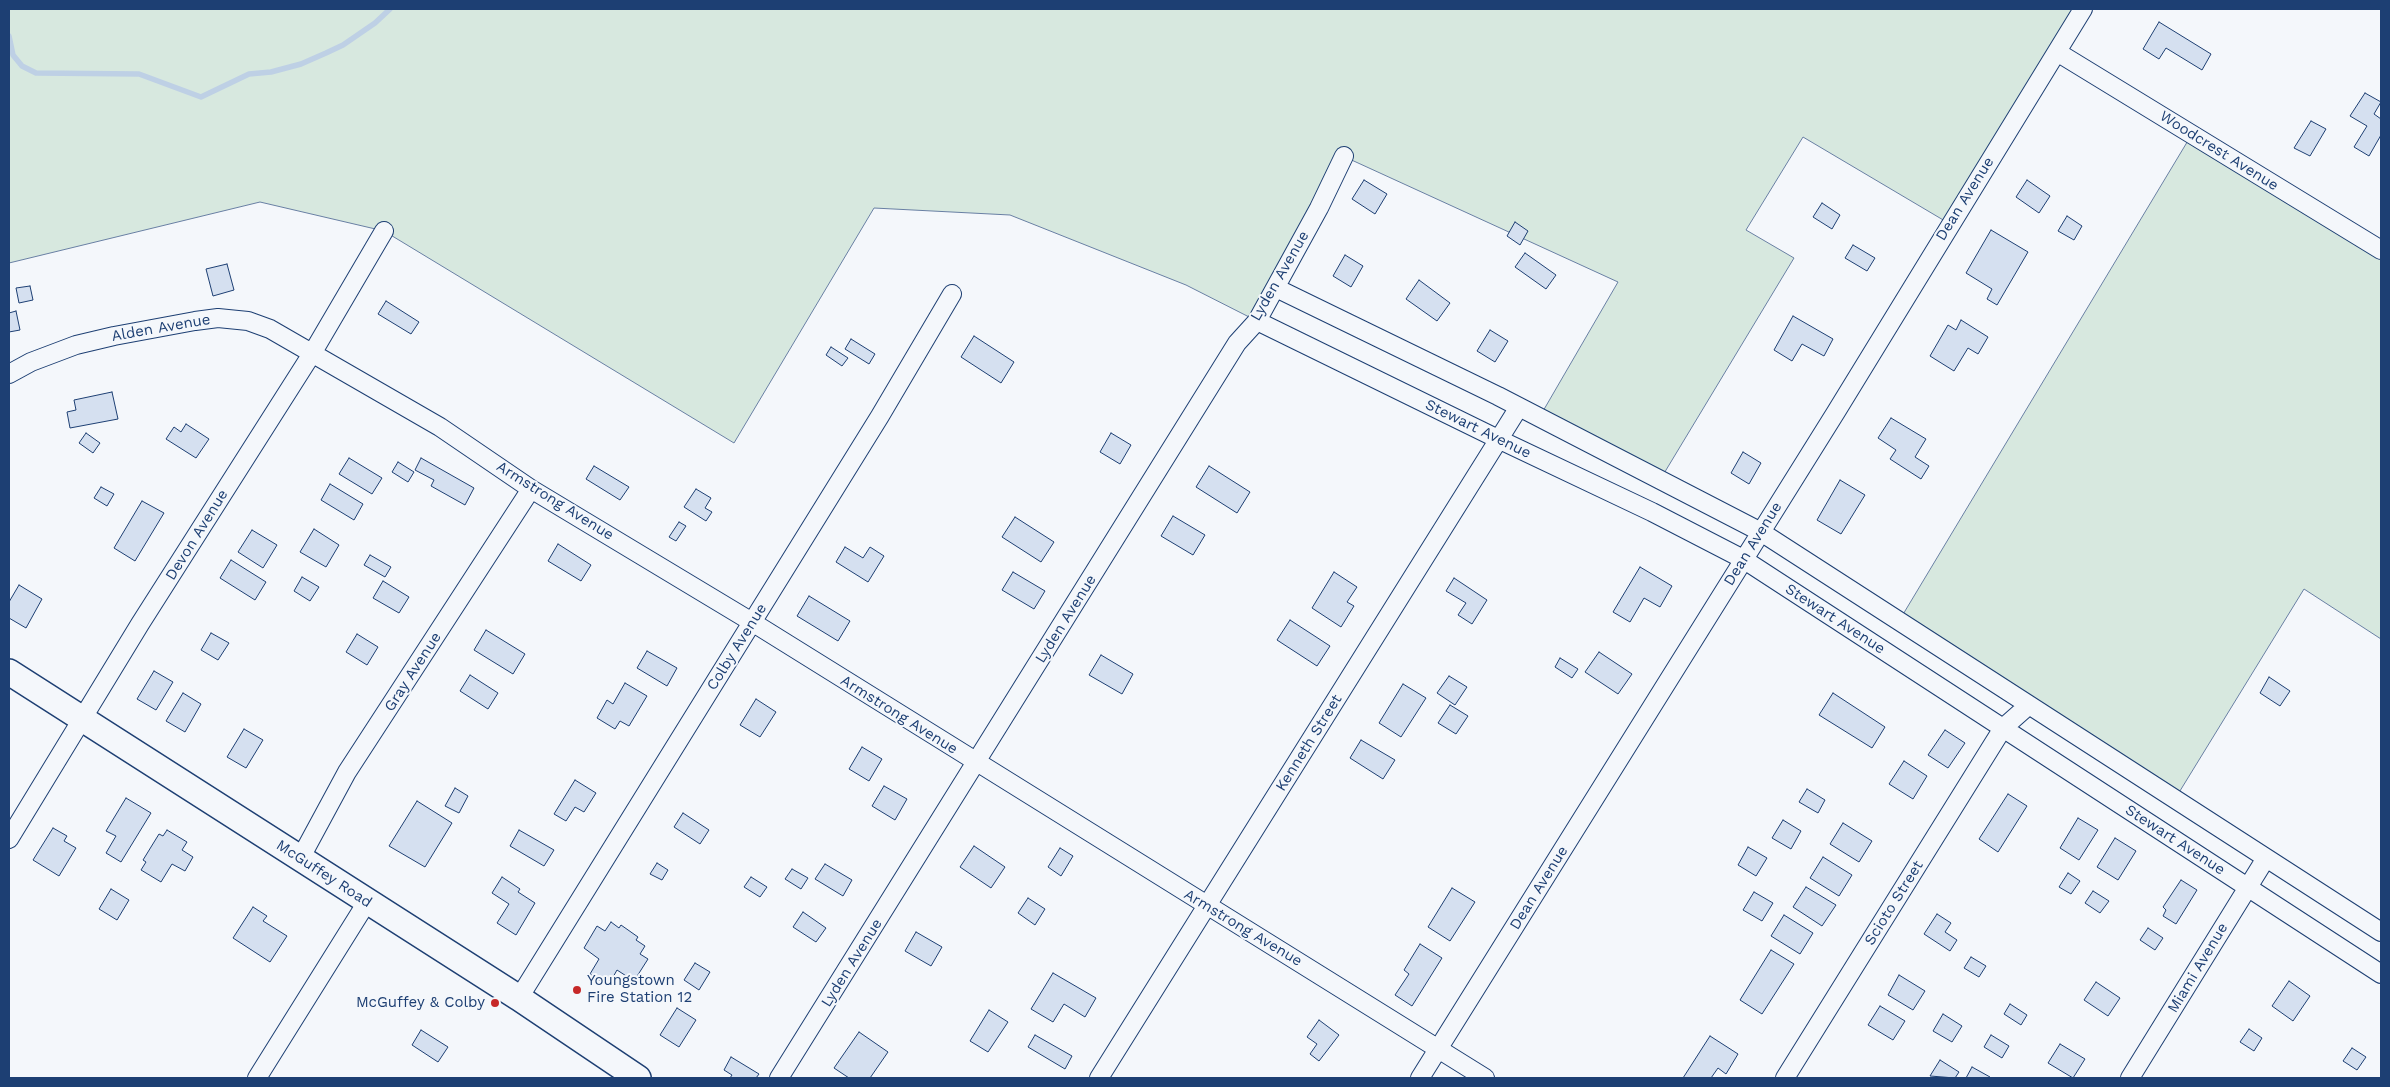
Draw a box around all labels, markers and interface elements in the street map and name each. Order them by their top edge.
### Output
street label: Woodcrest Avenue [2156,107,2282,195]
street label: Dean Avenue [1932,154,1998,244]
street label: Lyden Avenue [1247,228,1313,324]
street label: Alden Avenue [110,310,212,346]
street label: Stewart Avenue [1422,396,1534,462]
street label: Armstrong Avenue [493,458,617,544]
street label: Devon Avenue [162,486,232,584]
street label: Dean Avenue [1720,499,1786,589]
street label: Lyden Avenue [1032,571,1100,667]
street label: Stewart Avenue [1782,580,1888,658]
street label: Colby Avenue [703,600,771,694]
street label: Gray Avenue [381,629,445,715]
street label: Armstrong Avenue [837,672,961,758]
street label: Kenneth Street [1272,691,1346,795]
street label: Stewart Avenue [2122,801,2228,879]
street label: McGuffey Road [273,836,375,912]
street label: Dean Avenue [1506,843,1572,933]
street label: Scioto Street [1861,857,1927,949]
street label: Armstrong Avenue [1181,886,1305,970]
street label: Lyden Avenue [818,915,886,1011]
street label: Miami Avenue [2164,920,2232,1016]
place label: Youngstown Fire Station 12 [587,972,692,1007]
marker: Youngstown Fire Station 12 [571,984,583,996]
place label: McGuffey & Colby [356,994,485,1012]
marker: McGuffey & Colby [489,997,501,1009]

